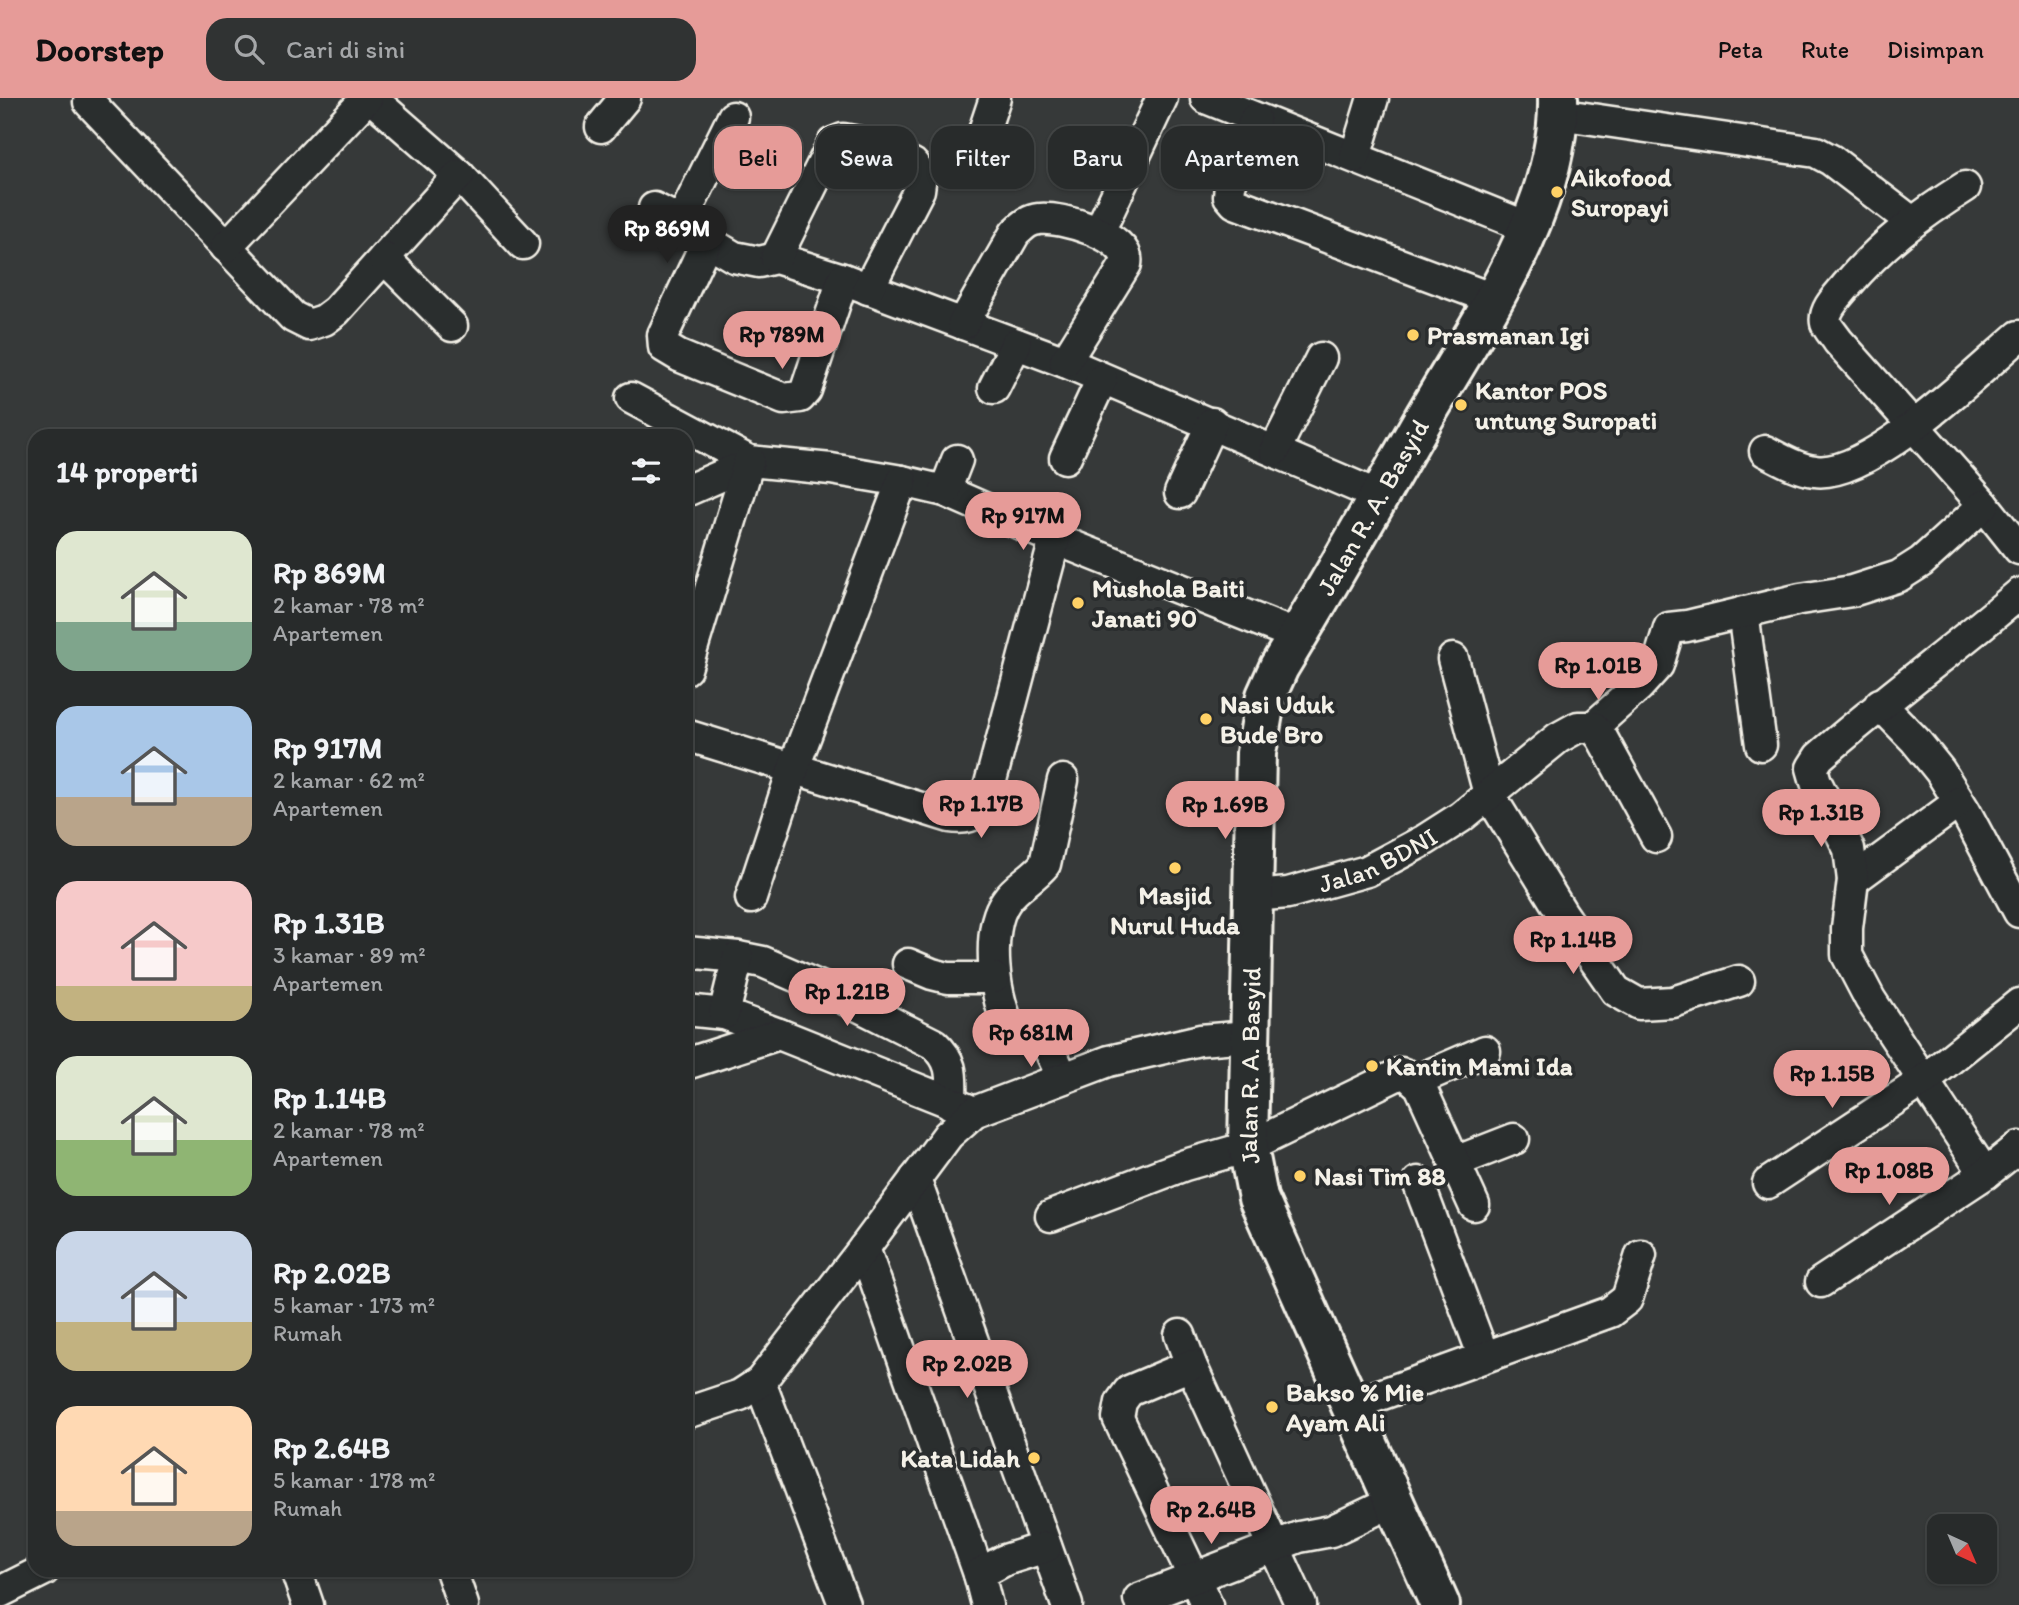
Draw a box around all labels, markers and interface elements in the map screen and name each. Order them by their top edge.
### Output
search box [206,18,696,81]
text: Doorstep [35,30,164,69]
icon: search [230,30,268,68]
text: Cari di sini [286,33,405,65]
text: Peta [1718,35,1763,64]
text: Rute [1801,35,1849,64]
text: Disimpan [1887,35,1984,64]
chip: Beli [714,126,802,189]
chip: Sewa [816,126,917,189]
chip: Filter [931,126,1034,189]
chip: Baru [1048,126,1147,189]
chip: Apartemen [1161,126,1323,189]
place label: Aikofood Suropayi [1570,161,1672,223]
marker: Aikofood Suropayi [1549,184,1565,200]
pin: Rp 869M [602,206,732,265]
text: Rp 869M [624,214,710,242]
pin: Rp 789M [717,312,847,371]
place label: Prasmanan Igi [1427,319,1590,351]
text: Rp 789M [739,320,825,348]
marker: Prasmanan Igi [1405,327,1421,343]
place label: Kantor POS untung Suropati [1474,374,1657,436]
marker: Kantor POS untung Suropati [1453,397,1469,413]
street label: Jalan R. A. Basyid [1310,413,1436,601]
icon: filters [627,452,665,490]
text: 14 properti [56,453,198,490]
pin: Rp 917M [958,492,1088,552]
text: Rp 917M [981,501,1065,529]
text: Rp 869M [273,554,386,591]
icon: home [112,559,196,643]
place label: Mushola Baiti Janati 90 [1091,572,1245,634]
text: 2 kamar · 78 m² [273,591,425,619]
marker: Mushola Baiti Janati 90 [1070,595,1086,611]
text: Apartemen [273,619,383,647]
pin: Rp 1.01B [1526,642,1670,702]
text: Rp 1.01B [1554,651,1642,679]
place label: Nasi Uduk Bude Bro [1220,688,1335,750]
marker: Nasi Uduk Bude Bro [1198,711,1214,727]
text: Rp 917M [273,729,382,766]
icon: home [112,734,196,818]
text: 2 kamar · 62 m² [273,766,425,794]
pin: Rp 1.17B [909,780,1053,840]
pin: Rp 1.69B [1153,782,1297,841]
text: Rp 1.17B [939,789,1023,817]
text: Rp 1.69B [1182,790,1268,818]
pin: Rp 1.31B [1749,790,1893,849]
text: Apartemen [273,794,383,822]
text: Rp 1.31B [1778,798,1864,826]
street label: Jalan BDNI [1315,820,1443,900]
marker: Masjid Nurul Huda [1167,860,1183,876]
place label: Masjid Nurul Huda [1110,879,1240,941]
text: Rp 1.31B [273,904,385,941]
icon: home [112,909,196,993]
pin: Rp 1.14B [1501,916,1645,976]
text: Rp 1.14B [1530,925,1616,953]
text: 3 kamar · 89 m² [273,941,426,969]
street label: Jalan R. A. Basyid [1232,966,1268,1168]
pin: Rp 1.21B [775,968,919,1028]
text: Apartemen [273,969,383,997]
text: Rp 1.21B [804,977,890,1005]
pin: Rp 681M [966,1010,1096,1069]
text: Rp 681M [988,1018,1074,1046]
place label: Kantin Mami Ida [1386,1050,1573,1082]
pin: Rp 1.15B [1760,1051,1904,1110]
marker: Kantin Mami Ida [1364,1058,1380,1074]
text: Rp 1.15B [1789,1059,1875,1087]
text: Rp 1.14B [273,1079,386,1116]
icon: home [112,1084,196,1168]
text: 2 kamar · 78 m² [273,1116,425,1144]
text: Apartemen [273,1144,383,1172]
pin: Rp 1.08B [1817,1148,1961,1207]
text: Rp 1.08B [1844,1156,1934,1184]
place label: Nasi Tim 88 [1314,1160,1446,1192]
marker: Nasi Tim 88 [1292,1168,1308,1184]
text: Rp 2.02B [273,1254,391,1291]
icon: home [112,1259,196,1343]
text: 5 kamar · 173 m² [273,1291,435,1319]
text: Rumah [273,1319,342,1347]
pin: Rp 2.02B [895,1340,1039,1400]
text: Rp 2.02B [922,1349,1012,1377]
place label: Bakso % Mie Ayam Ali [1285,1376,1424,1438]
marker: Bakso % Mie Ayam Ali [1264,1399,1280,1415]
text: Rp 2.64B [273,1429,390,1466]
icon: home [112,1434,196,1518]
place label: Kata Lidah [901,1442,1020,1474]
marker: Kata Lidah [1026,1450,1042,1466]
text: 5 kamar · 178 m² [273,1466,435,1494]
pin: Rp 2.64B [1139,1486,1283,1546]
text: Rumah [273,1494,342,1522]
text: Rp 2.64B [1166,1495,1256,1523]
north arrow [1927,1514,1997,1584]
map controls [1927,1514,1997,1584]

